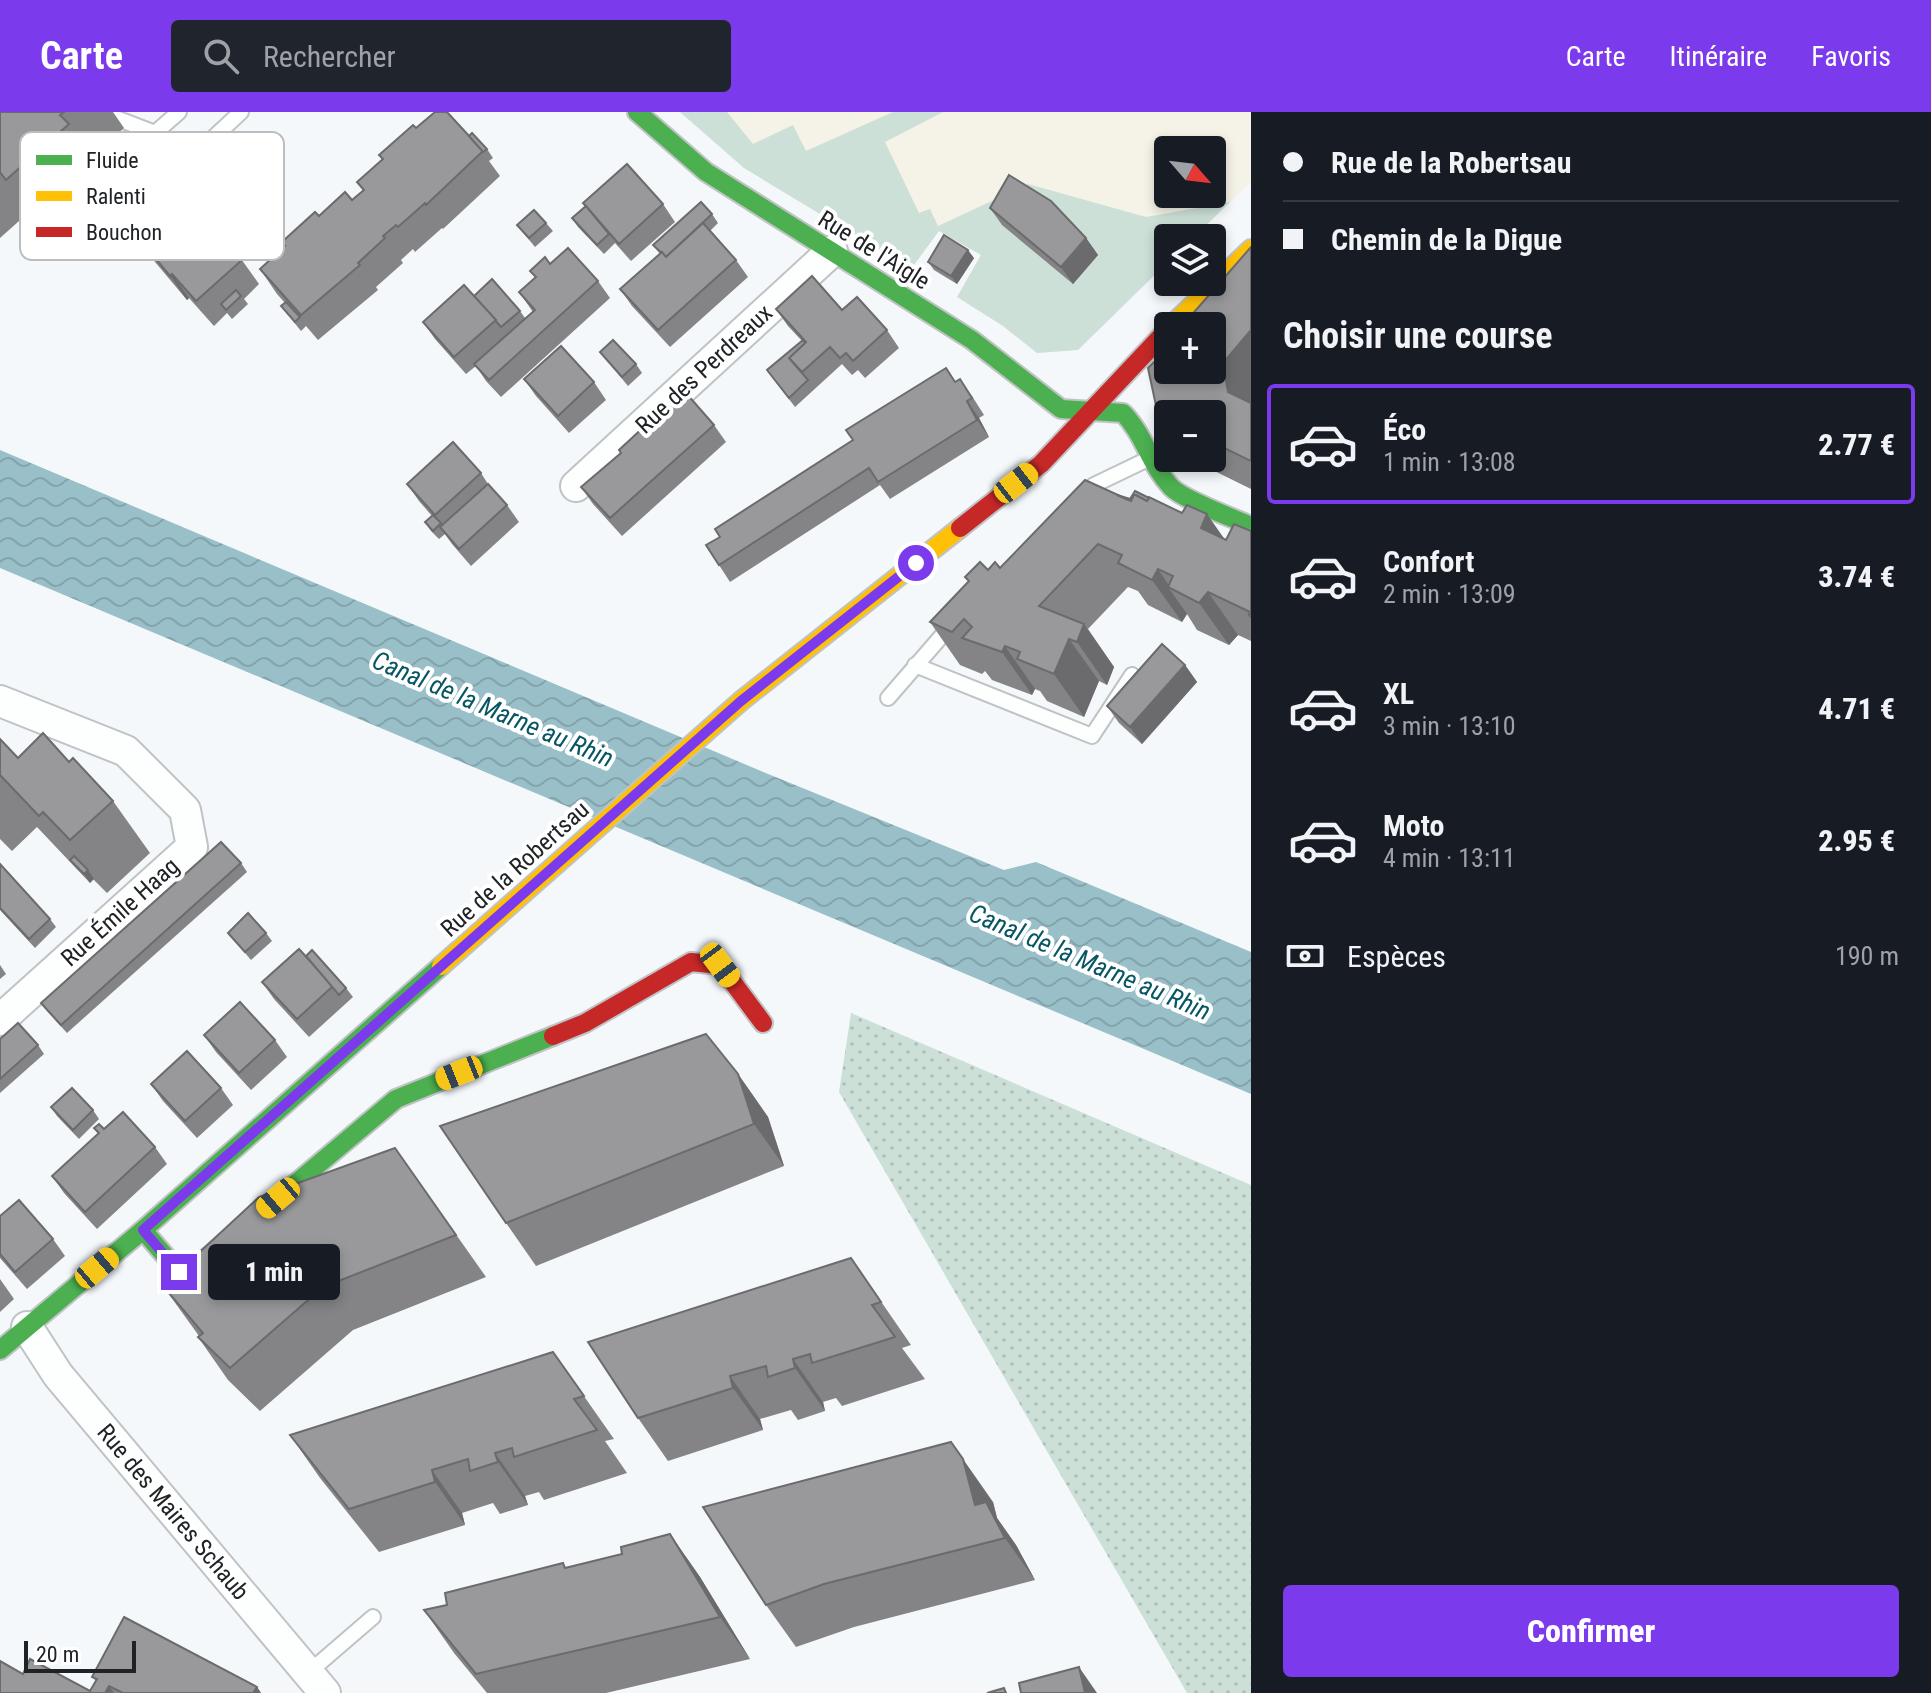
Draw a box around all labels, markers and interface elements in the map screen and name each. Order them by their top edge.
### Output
search box [171,20,731,92]
text: Carte [40,34,123,78]
icon: search [199,34,243,78]
text: Rechercher [263,39,396,74]
text: Carte [1566,40,1626,73]
text: Itinéraire [1670,40,1767,73]
text: Favoris [1811,40,1891,73]
legend [20,132,284,260]
north arrow [1154,136,1226,208]
map controls [1154,136,1226,472]
text: Rue de la Robertsau [1331,145,1571,180]
text: Fluide [86,148,139,173]
text: Ralenti [86,184,146,209]
street label: Rue de l'Aigle [813,205,935,295]
text: Bouchon [86,220,162,245]
text: Chemin de la Digue [1331,222,1562,257]
button: layers [1154,224,1226,296]
street label: Rue des Perdreaux [630,299,778,439]
button: + [1154,312,1226,384]
text: Choisir une course [1283,315,1552,357]
button: − [1154,400,1226,472]
icon: car [1287,408,1359,480]
text: Éco [1383,412,1426,447]
text: 2.77 € [1818,427,1895,462]
text: 1 min · 13:08 [1383,447,1516,477]
car [990,459,1042,507]
icon: car [1287,540,1359,612]
text: Confort [1383,544,1474,579]
route start [898,545,934,581]
text: 3.74 € [1818,559,1895,594]
text: 2 min · 13:09 [1383,579,1516,609]
water label: Canal de la Marne au Rhin [368,645,618,773]
icon: car [1287,672,1359,744]
text: XL [1383,676,1414,711]
text: 4.71 € [1818,691,1895,726]
text: 3 min · 13:10 [1383,711,1516,741]
street label: Rue de la Robertsau [435,795,595,943]
icon: car [1287,804,1359,876]
text: Moto [1383,808,1444,843]
text: 2.95 € [1818,823,1895,858]
text: 4 min · 13:11 [1383,843,1516,873]
street label: Rue Émile Haag [55,852,185,972]
water label: Canal de la Marne au Rhin [965,898,1215,1026]
icon: cash [1283,934,1327,978]
car [696,939,744,991]
text: Espèces [1347,939,1446,974]
text: 190 m [1835,941,1899,971]
car [432,1053,486,1093]
car [252,1173,304,1223]
car [71,1243,123,1293]
callout: 1 min [207,1244,339,1300]
route end [161,1254,197,1290]
text: 1 min [245,1257,303,1287]
street label: Rue des Maires Schaub [91,1418,255,1606]
button: Confirmer [1283,1585,1899,1677]
scale bar [24,1637,136,1673]
text: 20 m [36,1642,79,1667]

